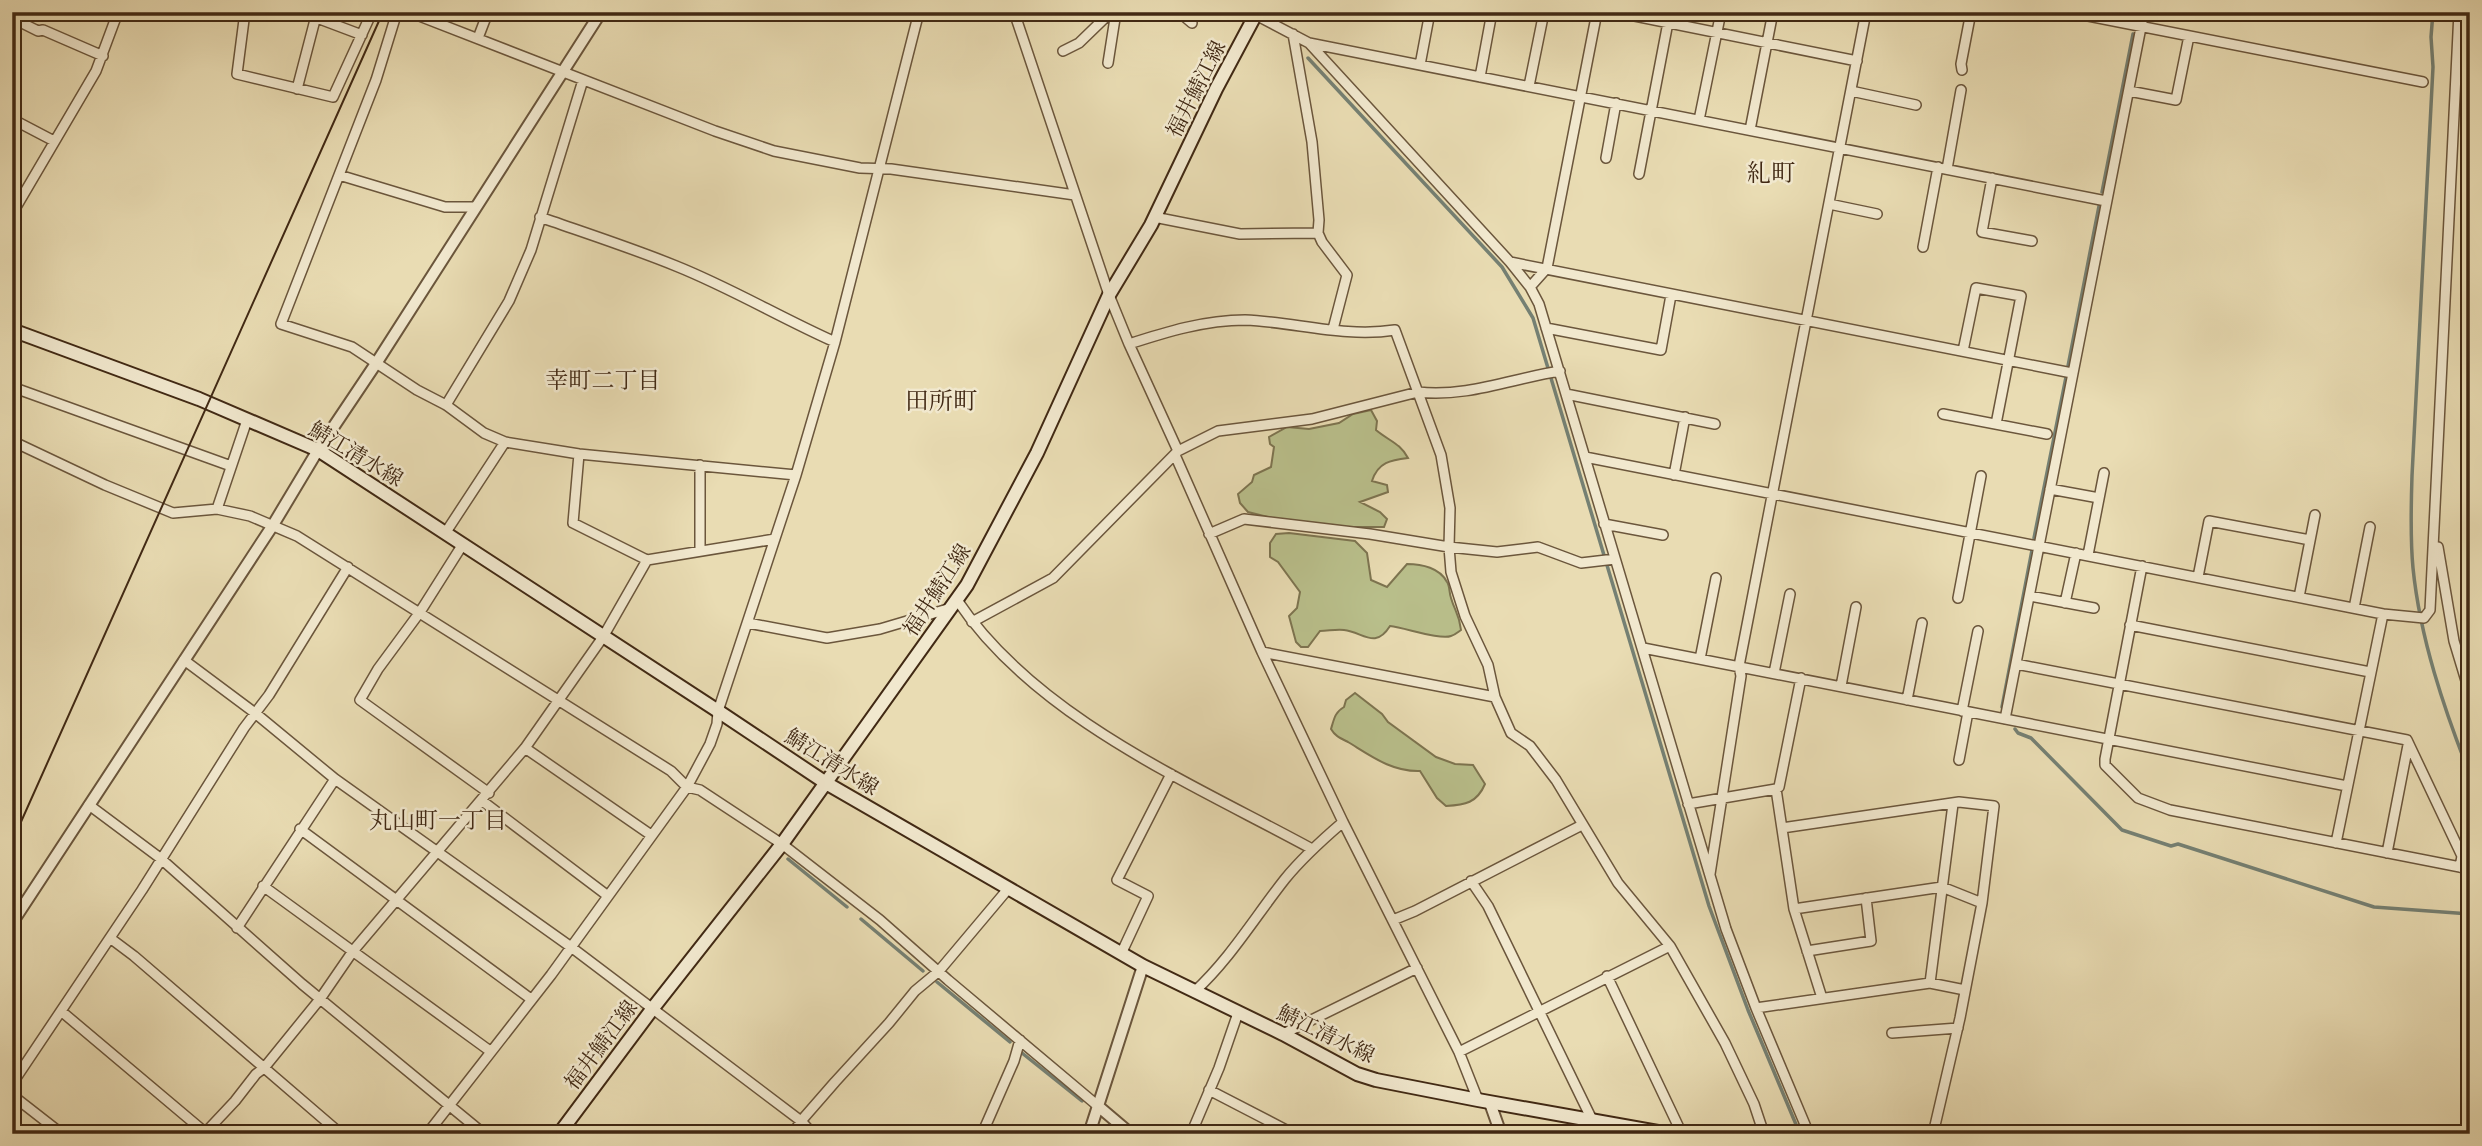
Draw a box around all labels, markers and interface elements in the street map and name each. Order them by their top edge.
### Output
street label: 福井鯖江線 [1161,36,1232,142]
district label: 糺町 [1747,158,1795,189]
district label: 幸町二丁目 [546,366,661,395]
district label: 田所町 [905,386,977,417]
street label: 鯖江清水線 [304,416,408,493]
street label: 福井鯖江線 [898,539,977,642]
street label: 鯖江清水線 [780,723,883,802]
district label: 丸山町一丁目 [369,806,507,835]
street label: 福井鯖江線 [559,995,644,1095]
street label: 鯖江清水線 [1273,999,1379,1070]

